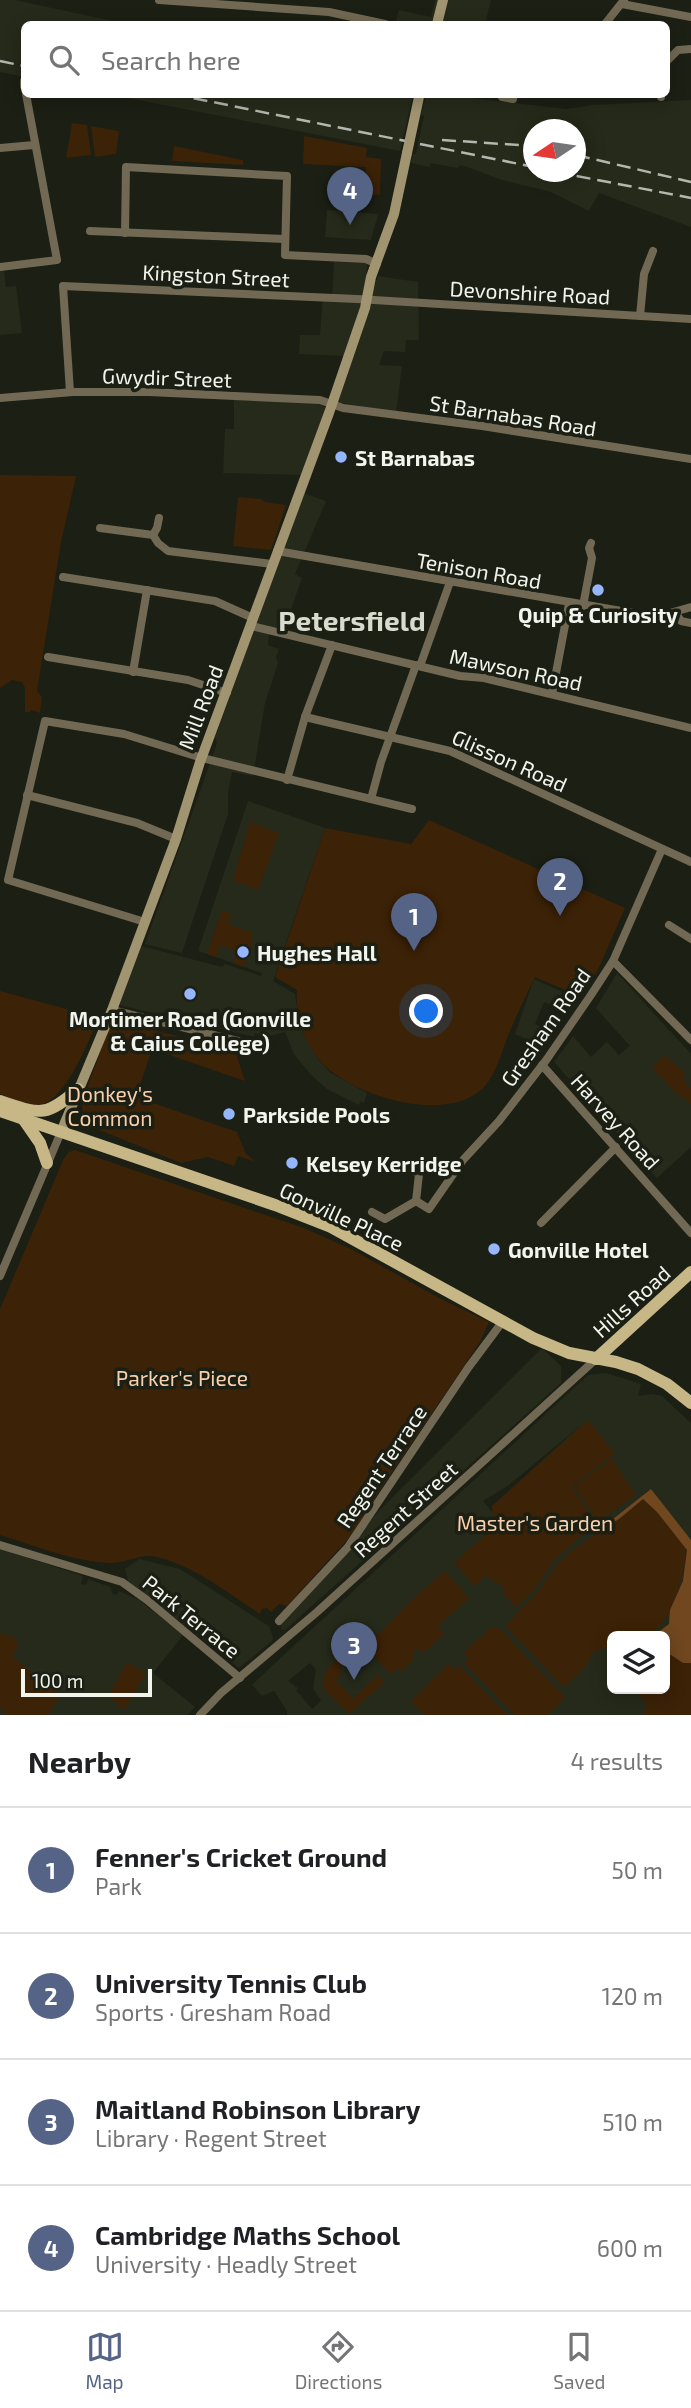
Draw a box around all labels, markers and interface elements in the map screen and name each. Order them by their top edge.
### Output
search box [21,21,670,98]
icon: search [45,41,83,79]
text: Search here [101,44,241,75]
north arrow [523,119,586,182]
pin: 4 [327,167,373,225]
street label: Kingston Street [142,259,290,291]
street label: Devonshire Road [449,275,611,309]
street label: Gwydir Street [102,362,232,392]
street label: St Barnabas Road [428,389,598,441]
place label: St Barnabas [355,445,475,470]
marker: St Barnabas [333,449,349,465]
street label: Tenison Road [415,547,543,593]
marker: Quip & Curiosity [590,582,606,598]
place label: Quip & Curiosity [518,602,678,628]
district label: Petersfield [278,603,426,637]
street label: Mawson Road [447,643,585,695]
street label: Mill Road [172,661,228,753]
street label: Glisson Road [449,724,571,796]
pin: 2 [537,858,583,916]
pin: 1 [391,893,437,951]
place label: Hughes Hall [257,940,377,965]
marker: Hughes Hall [235,944,251,960]
street label: Gresham Road [495,963,595,1091]
marker: Mortimer Road (Gonville & Caius College) [182,986,198,1002]
your location [409,994,443,1028]
place label: Mortimer Road (Gonville & Caius College) [69,1006,311,1055]
street label: Harvey Road [567,1068,665,1174]
park label: Donkey's Common [67,1081,153,1130]
place label: Parkside Pools [243,1102,390,1127]
marker: Parkside Pools [221,1106,237,1122]
place label: Kelsey Kerridge [306,1151,462,1177]
marker: Kelsey Kerridge [284,1155,300,1171]
street label: Gonville Place [276,1176,408,1256]
place label: Gonville Hotel [508,1237,649,1262]
marker: Gonville Hotel [486,1241,502,1257]
street label: Hills Road [587,1260,675,1342]
park label: Parker's Piece [116,1365,248,1390]
street label: Regent Terrace [331,1400,431,1532]
street label: Regent Street [348,1456,462,1562]
park label: Master's Garden [457,1510,613,1535]
street label: Park Terrace [138,1569,246,1663]
pin: 3 [331,1622,377,1680]
map controls [607,1631,670,1694]
button: layers [607,1631,670,1694]
scale bar [21,1666,152,1698]
text: 100 m [32,1669,83,1692]
text: Nearby [28,1743,131,1779]
text: 4 results [571,1747,663,1775]
text: Fenner's Cricket Ground [95,1841,387,1872]
text: 1 [46,1856,56,1884]
text: 50 m [612,1856,663,1884]
text: Park [95,1872,142,1900]
text: University Tennis Club [95,1967,367,1998]
text: 2 [44,1982,58,2010]
text: 120 m [602,1982,663,2010]
text: Sports · Gresham Road [95,1998,331,2026]
text: Maitland Robinson Library [95,2093,420,2124]
text: 3 [44,2108,58,2136]
text: 510 m [602,2108,663,2136]
text: Library · Regent Street [95,2124,327,2152]
text: Cambridge Maths School [95,2219,400,2250]
text: 4 [44,2234,58,2262]
text: 600 m [597,2234,663,2262]
text: University · Headly Street [95,2250,357,2278]
tab: Map [86,2328,124,2393]
tab: Directions [295,2328,382,2393]
tab: Saved [553,2328,605,2393]

